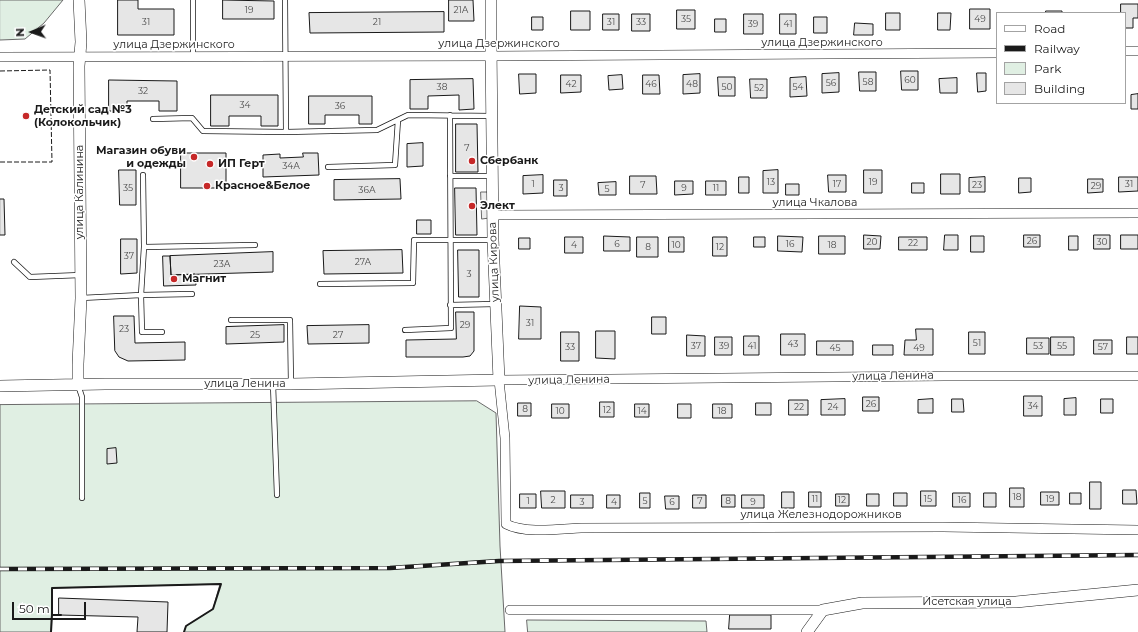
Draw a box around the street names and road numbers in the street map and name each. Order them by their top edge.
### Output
street label: улица Дзержинского [761,36,883,50]
street label: улица Дзержинского [438,37,560,51]
street label: улица Дзержинского [113,38,235,52]
street label: улица Калинина [73,145,87,239]
street label: улица Чкалова [773,196,857,210]
street label: улица Кирова [486,222,502,302]
street label: улица Ленина [852,369,934,383]
street label: улица Ленина [528,373,610,387]
street label: улица Ленина [204,377,286,391]
street label: улица Железнодорожников [740,508,902,522]
street label: Исетская улица [922,595,1012,609]

